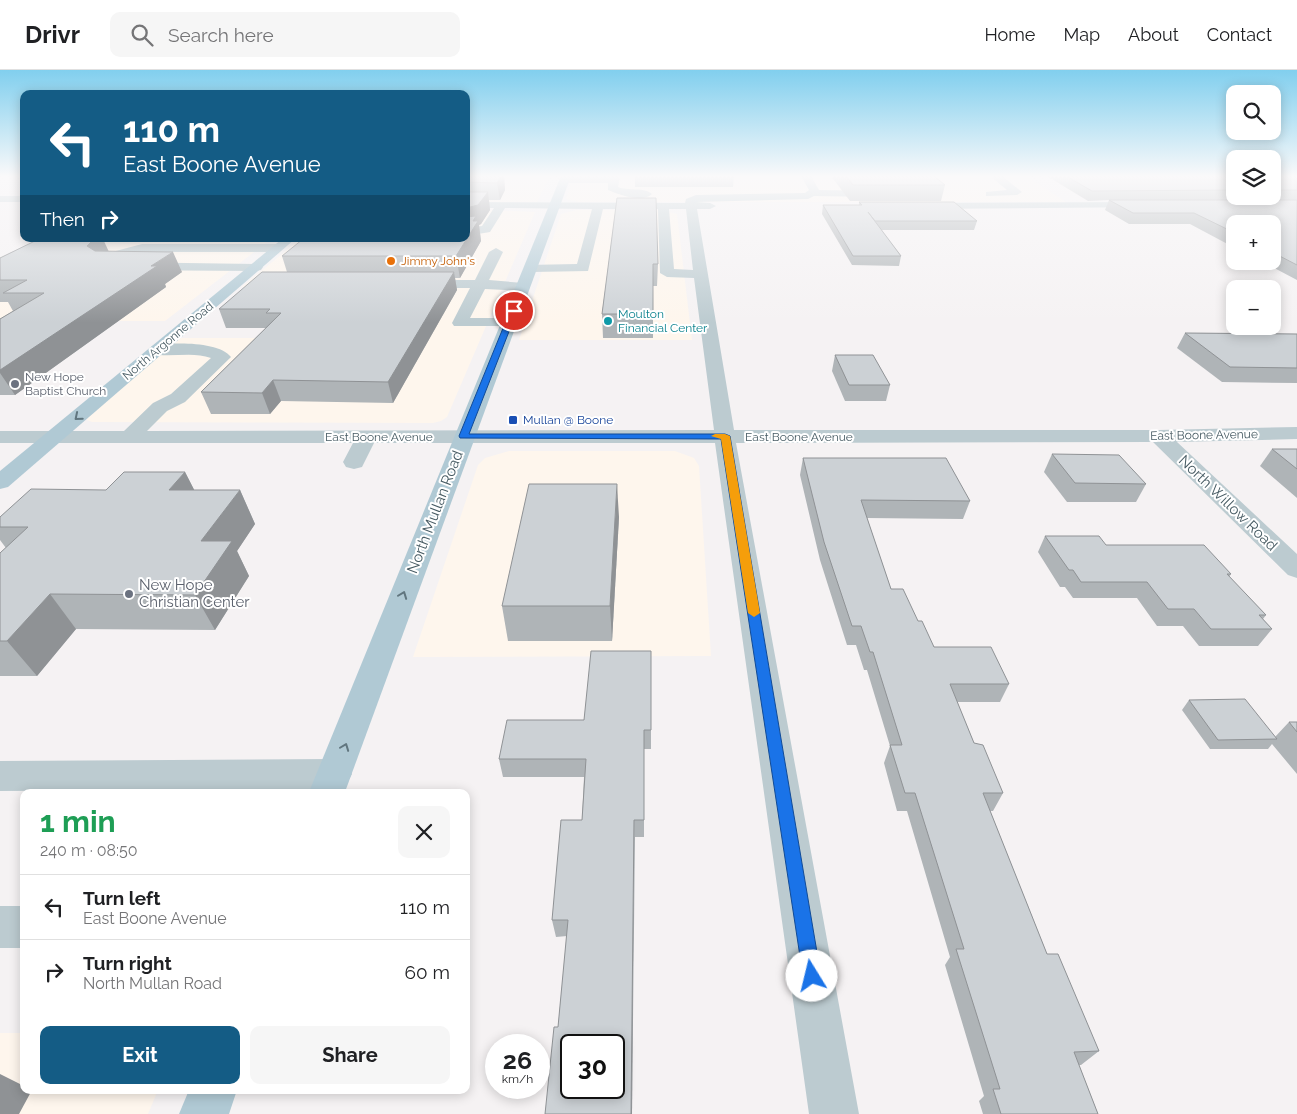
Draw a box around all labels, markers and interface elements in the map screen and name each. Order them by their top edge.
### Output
search box [110,12,460,57]
text: Drivr [25,20,80,49]
icon: search [128,21,156,49]
text: Search here [168,24,274,46]
text: Home [984,24,1035,45]
text: Map [1063,24,1100,45]
text: About [1128,24,1179,45]
text: Contact [1207,24,1272,45]
map controls [1226,85,1281,335]
button: search [1226,85,1281,140]
text: 110 m [123,109,220,150]
icon: left [40,110,105,175]
button: layers [1226,150,1281,205]
text: East Boone Avenue [123,151,321,177]
icon: right [95,205,123,233]
text: Then [40,208,85,230]
button: + [1226,215,1281,270]
place label: Jimmy John's [401,254,475,268]
marker: Jimmy John's [385,255,397,267]
button: − [1226,280,1281,335]
pin [493,290,535,332]
icon: arrive [500,297,528,325]
street label: North Argonne Road [120,299,216,383]
place label: Moulton Financial Center [618,307,708,335]
marker: Moulton Financial Center [602,315,614,327]
place label: New Hope Baptist Church [25,370,106,398]
marker: New Hope Baptist Church [9,378,21,390]
one-way arrow [75,411,84,420]
place label: Mullan @ Boone [523,413,613,427]
marker: Mullan @ Boone [507,414,519,426]
street label: East Boone Avenue [1150,427,1258,443]
street label: East Boone Avenue [325,430,433,444]
street label: East Boone Avenue [745,430,853,444]
street label: North Mullan Road [403,448,467,576]
street label: North Willow Road [1175,451,1281,555]
place label: New Hope Christian Center [139,576,250,611]
marker: New Hope Christian Center [123,588,135,600]
one-way arrow [397,591,407,600]
one-way arrow [339,743,349,752]
text: 1 min [40,804,116,839]
button: close [398,806,450,858]
text: 240 m · 08:50 [40,841,138,860]
text: Turn left [83,887,160,909]
icon: left [40,893,68,921]
text: 110 m [400,896,450,918]
text: East Boone Avenue [83,909,227,928]
position arrow [785,949,837,1001]
text: Turn right [83,952,172,974]
icon: right [40,958,68,986]
text: 60 m [405,961,450,983]
text: North Mullan Road [83,974,222,993]
button: Exit [40,1026,240,1084]
button: Share [250,1026,450,1084]
speed limit sign: 30 [560,1034,625,1099]
text: 26 [503,1045,532,1075]
text: km/h [502,1072,533,1086]

